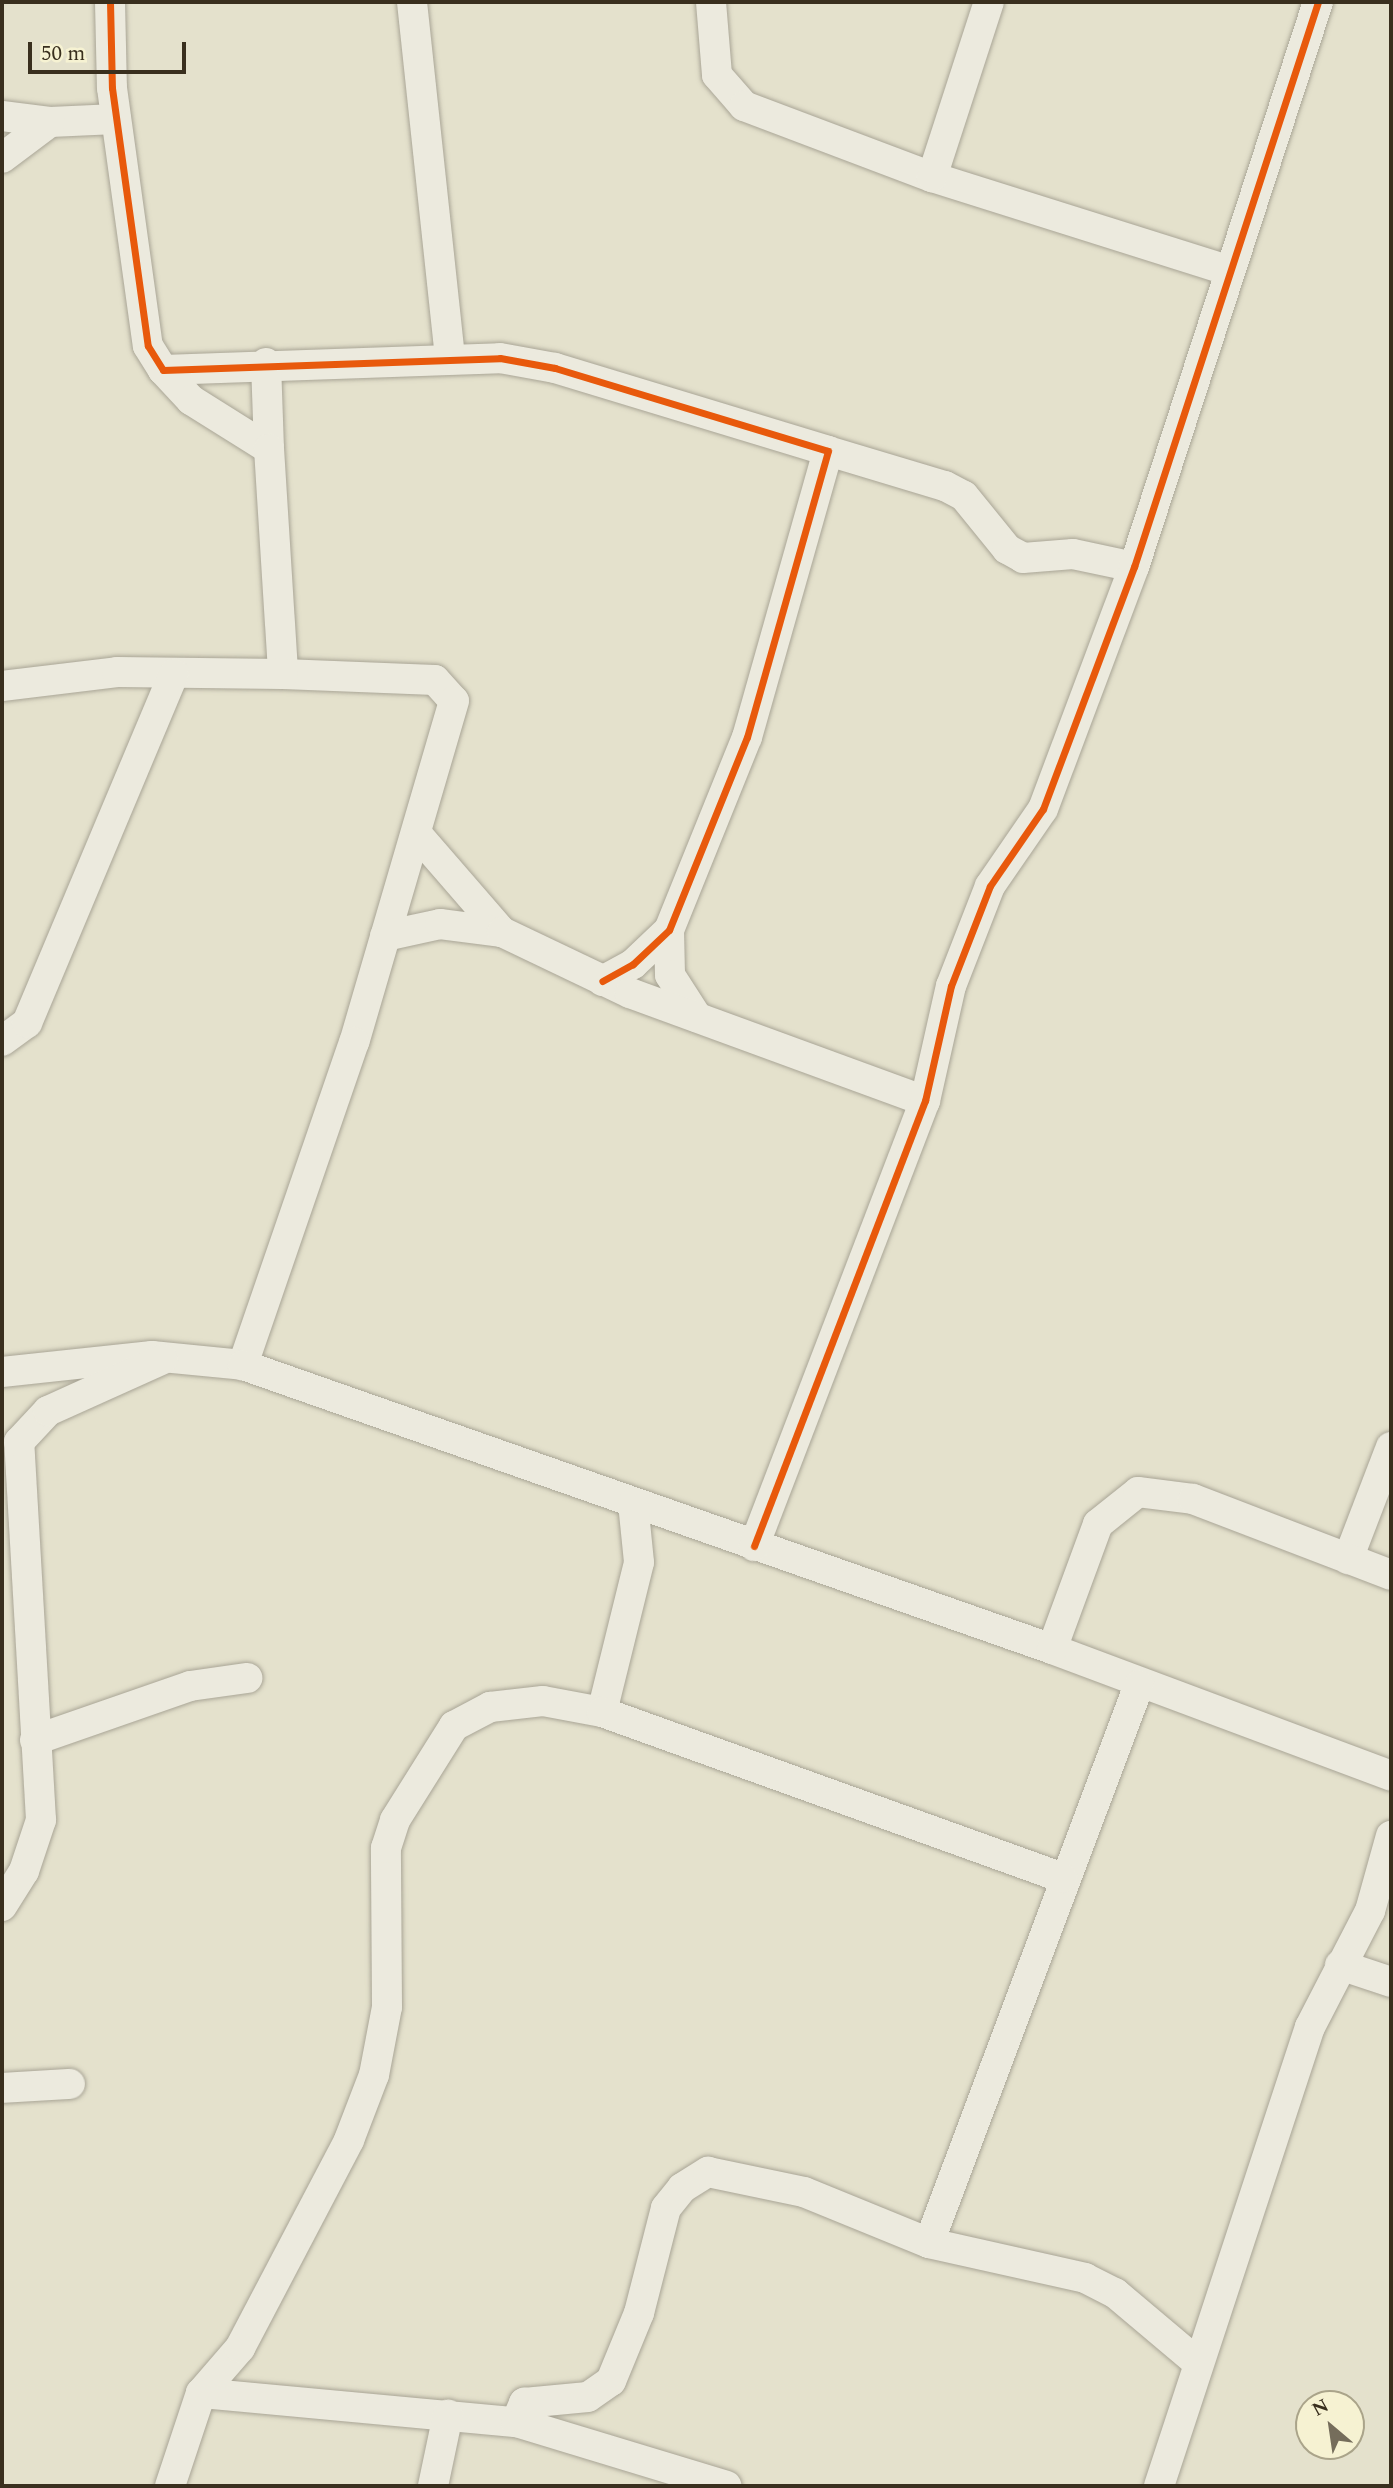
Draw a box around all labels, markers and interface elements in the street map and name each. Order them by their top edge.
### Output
scale bar [32,28,189,72]
text: 50 m [41,38,85,70]
north arrow [1295,2390,1365,2460]
text: N [1307,2392,1334,2424]

